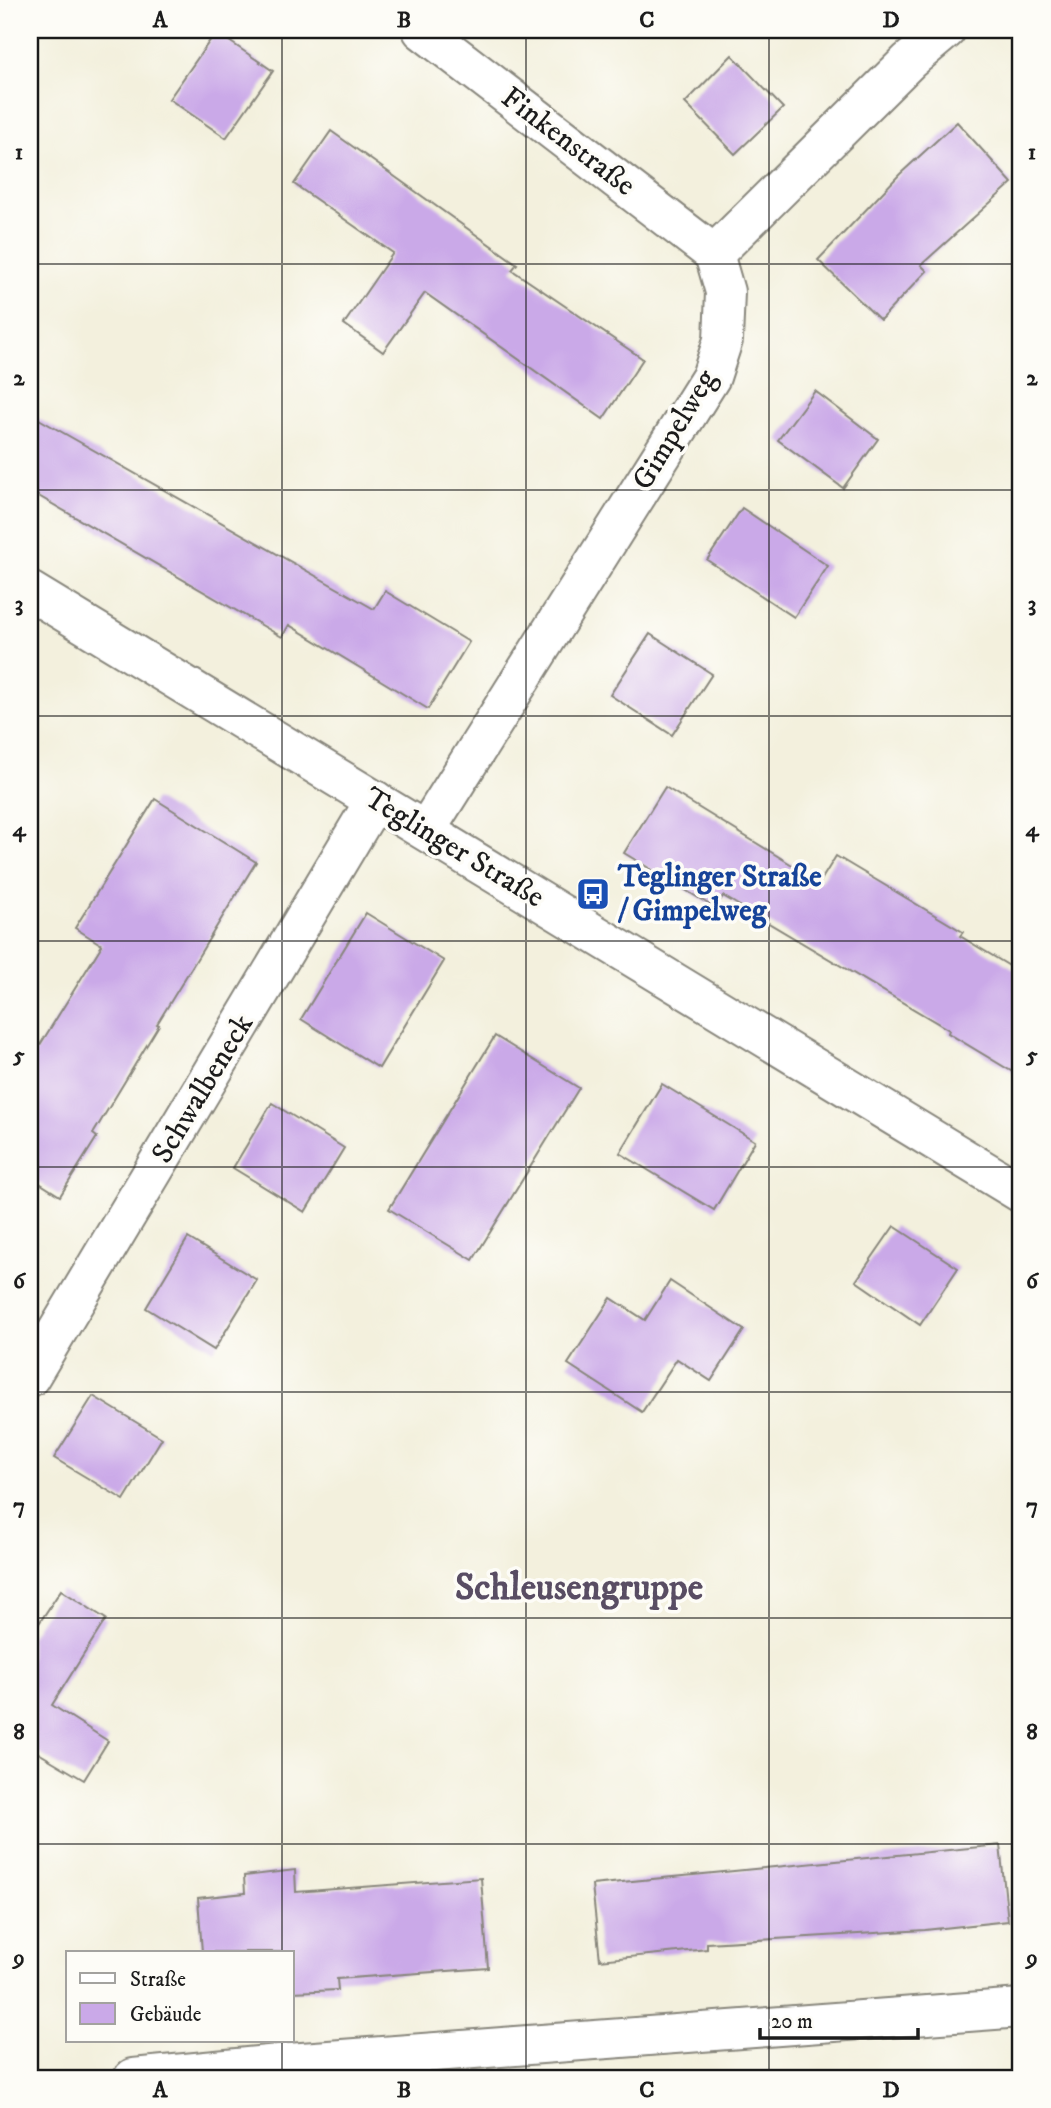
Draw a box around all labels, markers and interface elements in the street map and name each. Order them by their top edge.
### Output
text: A [152,6,169,35]
text: B [397,6,411,35]
text: C [639,6,655,35]
text: D [882,6,900,35]
street label: Finkenstraße [494,80,642,204]
text: 1 [15,138,23,167]
text: 1 [1028,138,1036,167]
street label: Gimpelweg [625,363,725,497]
text: 2 [13,364,25,393]
text: 2 [1026,364,1038,393]
text: 3 [15,590,23,619]
text: 3 [1028,590,1036,619]
street label: Teglinger Straße [357,780,551,916]
text: 4 [12,815,27,844]
text: 4 [1025,815,1040,844]
place label: Teglinger Straße / Gimpelweg [617,859,822,930]
bus stop icon: Teglinger Straße / Gimpelweg [574,875,612,913]
street label: Schwalbeneck [144,1008,262,1170]
text: 5 [12,1041,25,1070]
text: 5 [1025,1041,1038,1070]
text: 6 [13,1267,27,1296]
text: 6 [1026,1267,1040,1296]
text: 7 [13,1492,25,1521]
text: 7 [1026,1492,1038,1521]
district label: Schleusengruppe [455,1565,703,1612]
text: 8 [13,1718,25,1747]
text: 8 [1026,1718,1038,1747]
text: 9 [11,1944,25,1973]
text: 9 [1024,1944,1038,1973]
legend [66,1951,294,2042]
text: Straße [130,1967,186,1993]
scale bar [760,1996,918,2040]
text: Gebäude [130,2002,202,2028]
text: 20 m [771,2009,813,2035]
text: A [152,2076,169,2105]
text: B [397,2076,411,2105]
text: C [639,2076,655,2105]
text: D [882,2076,900,2105]

